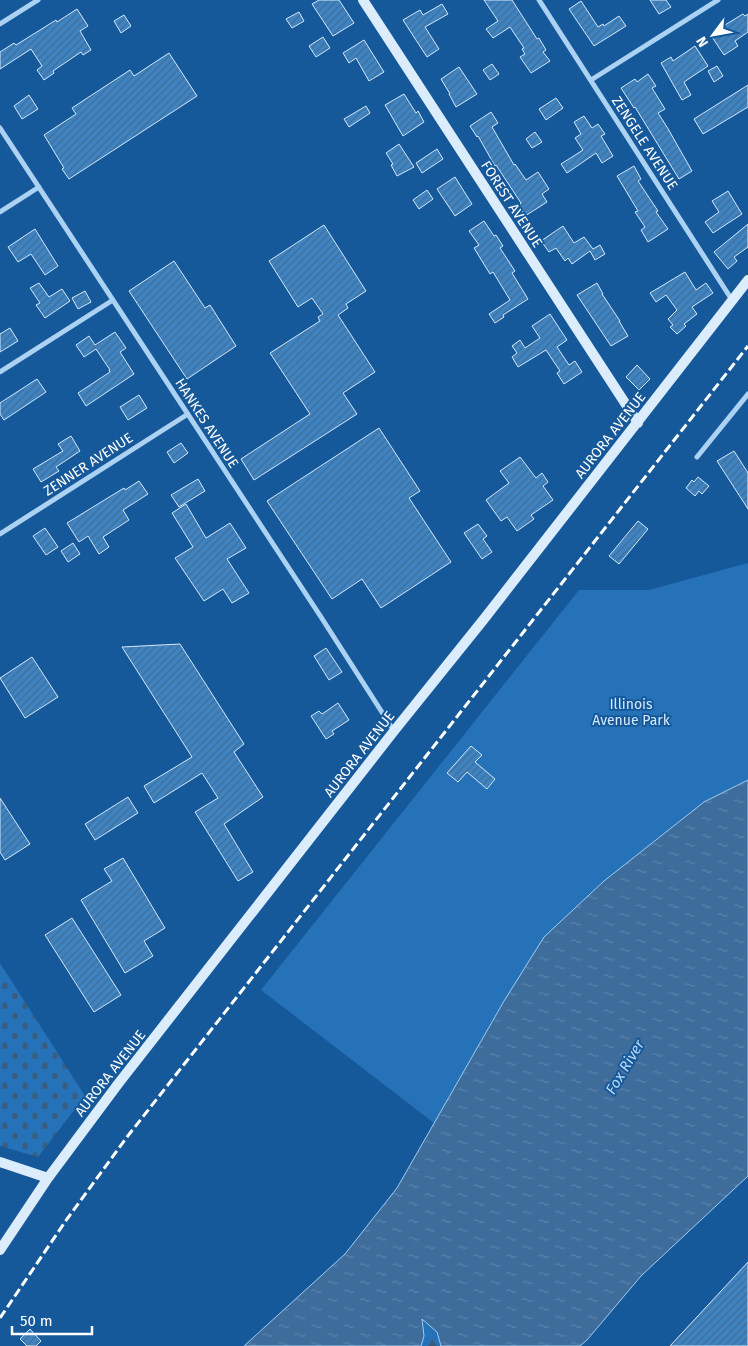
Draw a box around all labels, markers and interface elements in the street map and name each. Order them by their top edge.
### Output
north arrow [688,10,738,60]
text: N [693,33,712,50]
street label: ZENGELE AVENUE [608,93,681,193]
street label: FOREST AVENUE [477,158,546,251]
street label: HANKES AVENUE [171,375,242,471]
street label: AURORA AVENUE [571,389,649,482]
street label: ZENNER AVENUE [40,429,136,500]
park label: Illinois Avenue Park [592,696,671,729]
street label: AURORA AVENUE [320,708,398,801]
street label: AURORA AVENUE [71,1027,149,1120]
water label: Fox River [602,1035,649,1097]
scale bar [12,1304,92,1336]
text: 50 m [20,1312,53,1330]

